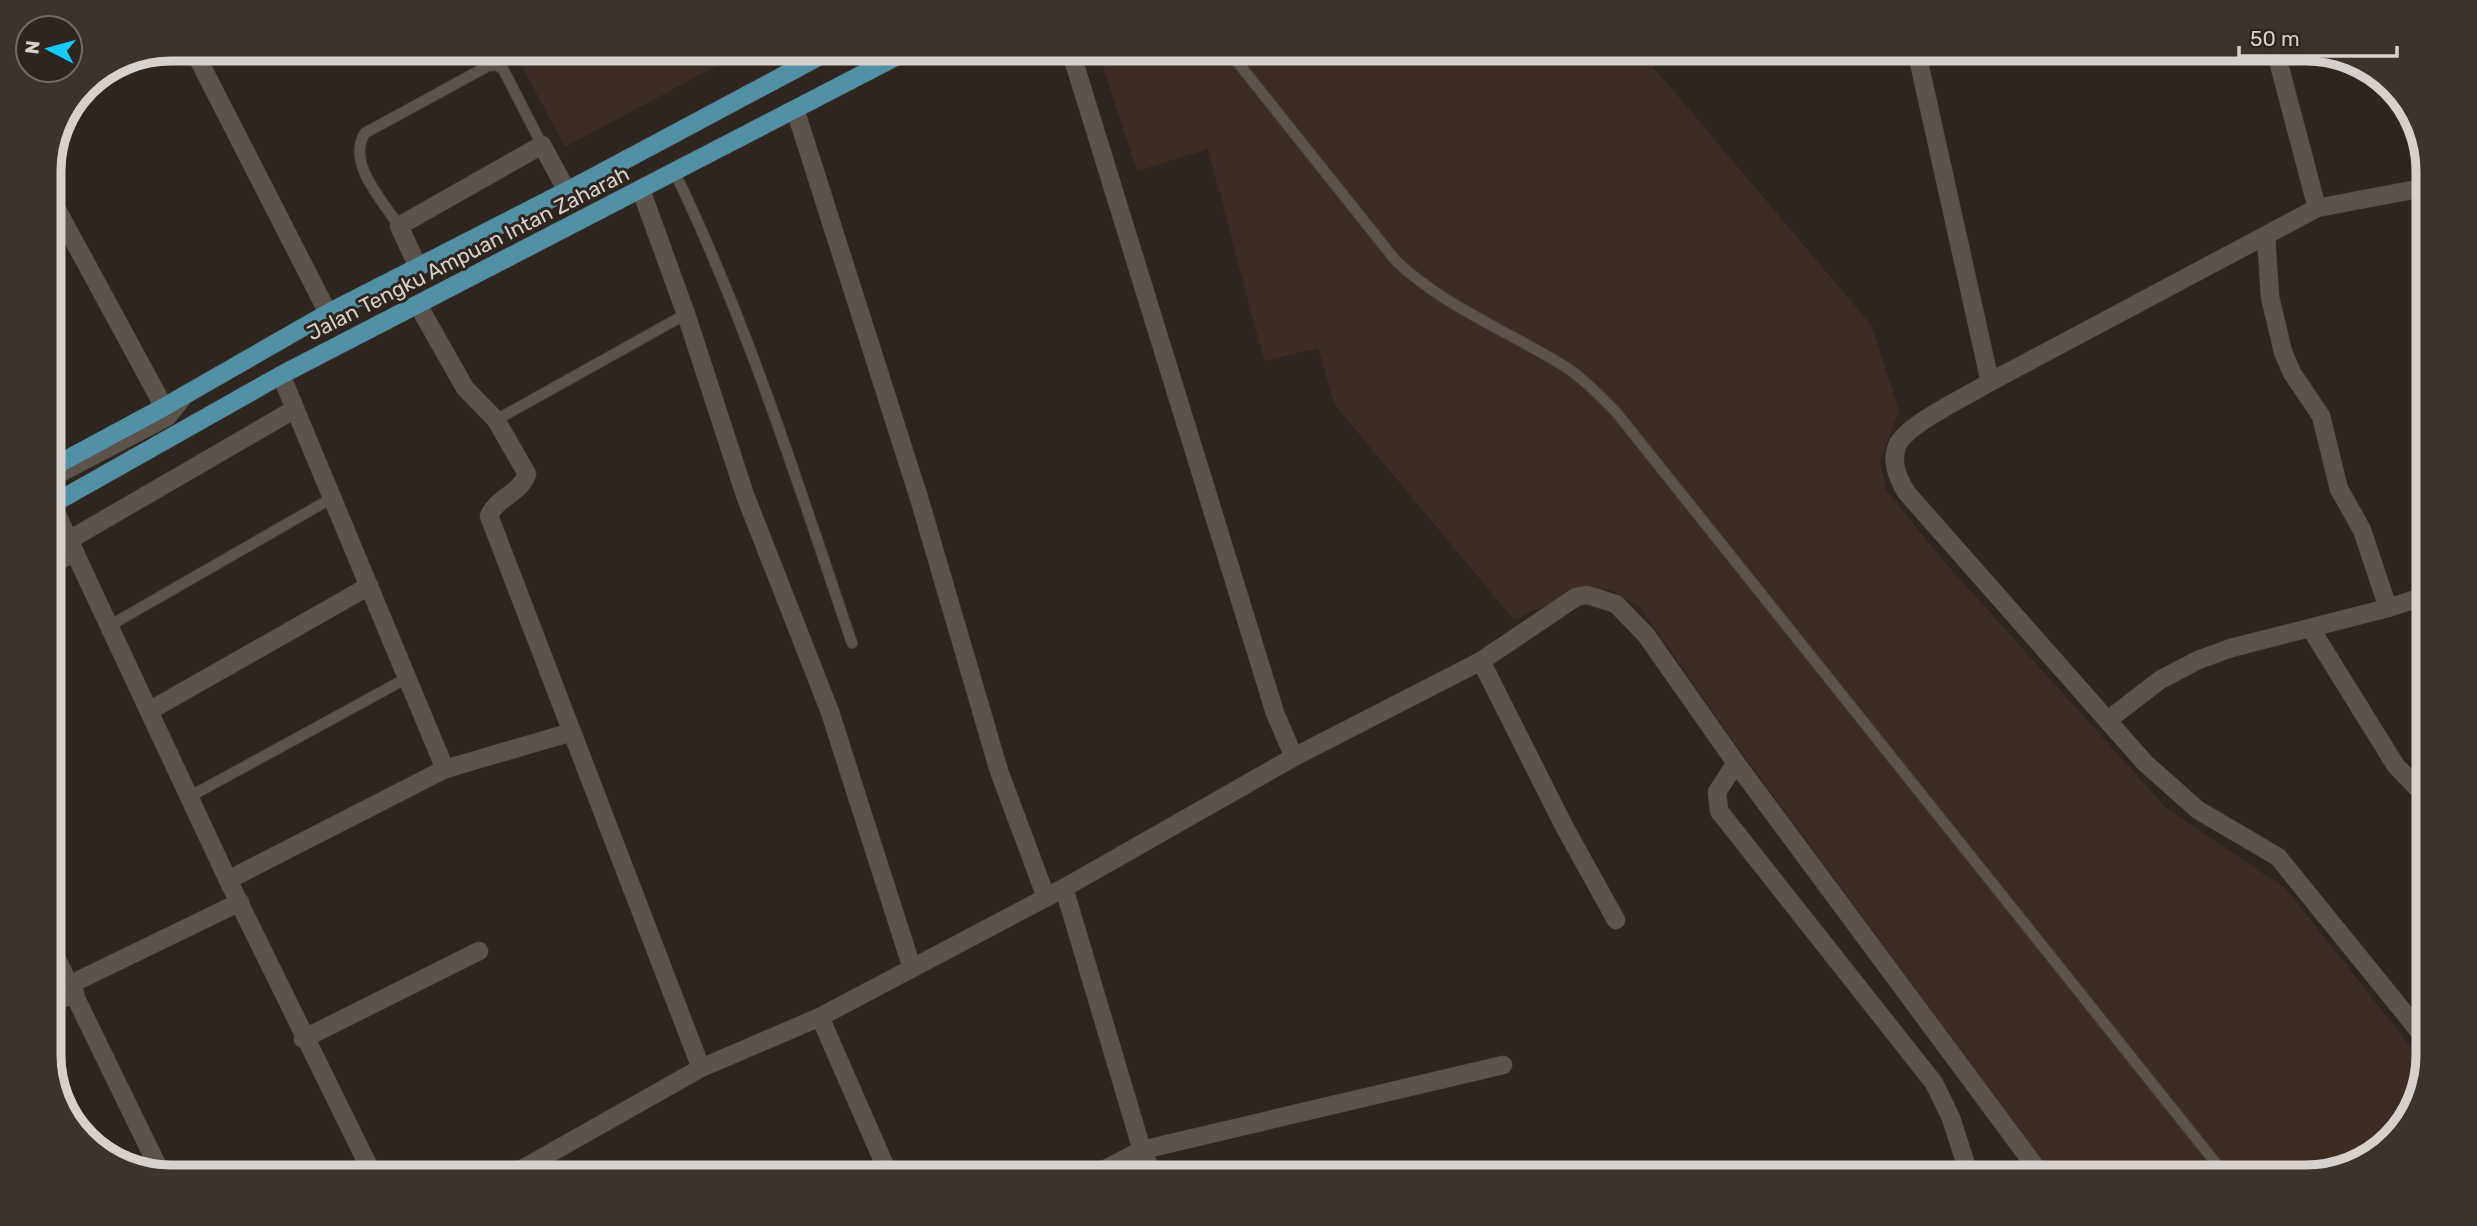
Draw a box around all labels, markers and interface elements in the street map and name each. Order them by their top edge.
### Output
north arrow [14,14,84,84]
scale bar [2239,14,2396,58]
text: 50 m [2250,26,2300,51]
text: N [20,39,45,55]
street label: Jalan Tengku Ampuan Intan Zaharah [303,161,633,345]

